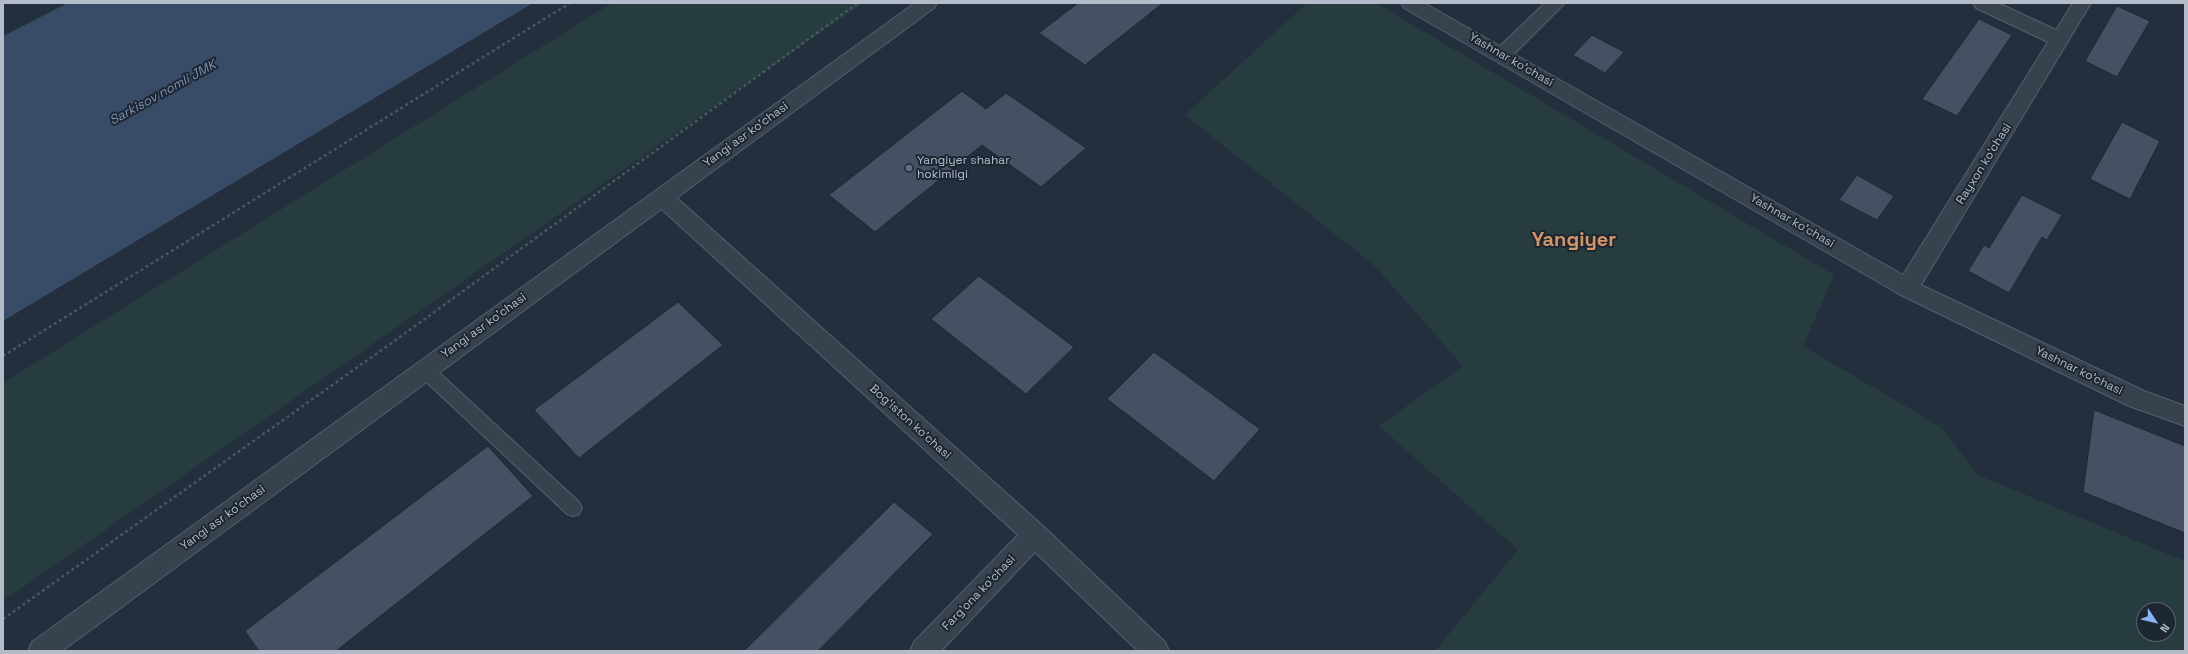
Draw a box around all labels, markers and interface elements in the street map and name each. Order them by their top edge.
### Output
street label: Yashnar ko'chasi [1466,30,1556,90]
water label: Sarkisov nomli JMK [107,57,219,129]
street label: Yangi asr ko'chasi [701,99,791,171]
street label: Rayxon ko'chasi [1953,121,2015,207]
place label: Yangiyer shahar hokimligi [917,154,1010,182]
marker: Yangiyer shahar hokimligi [904,163,914,173]
street label: Yashnar ko'chasi [1747,191,1837,251]
district label: Yangiyer [1532,229,1616,253]
street label: Yangi asr ko'chasi [439,290,529,362]
street label: Yashnar ko'chasi [2033,344,2125,398]
street label: Bog‘iston ko'chasi [866,382,954,462]
street label: Yangi asr ko'chasi [178,482,268,554]
street label: Farg'ona ko'chasi [939,552,1019,634]
north arrow [2136,602,2176,642]
text: N [2157,621,2173,635]

